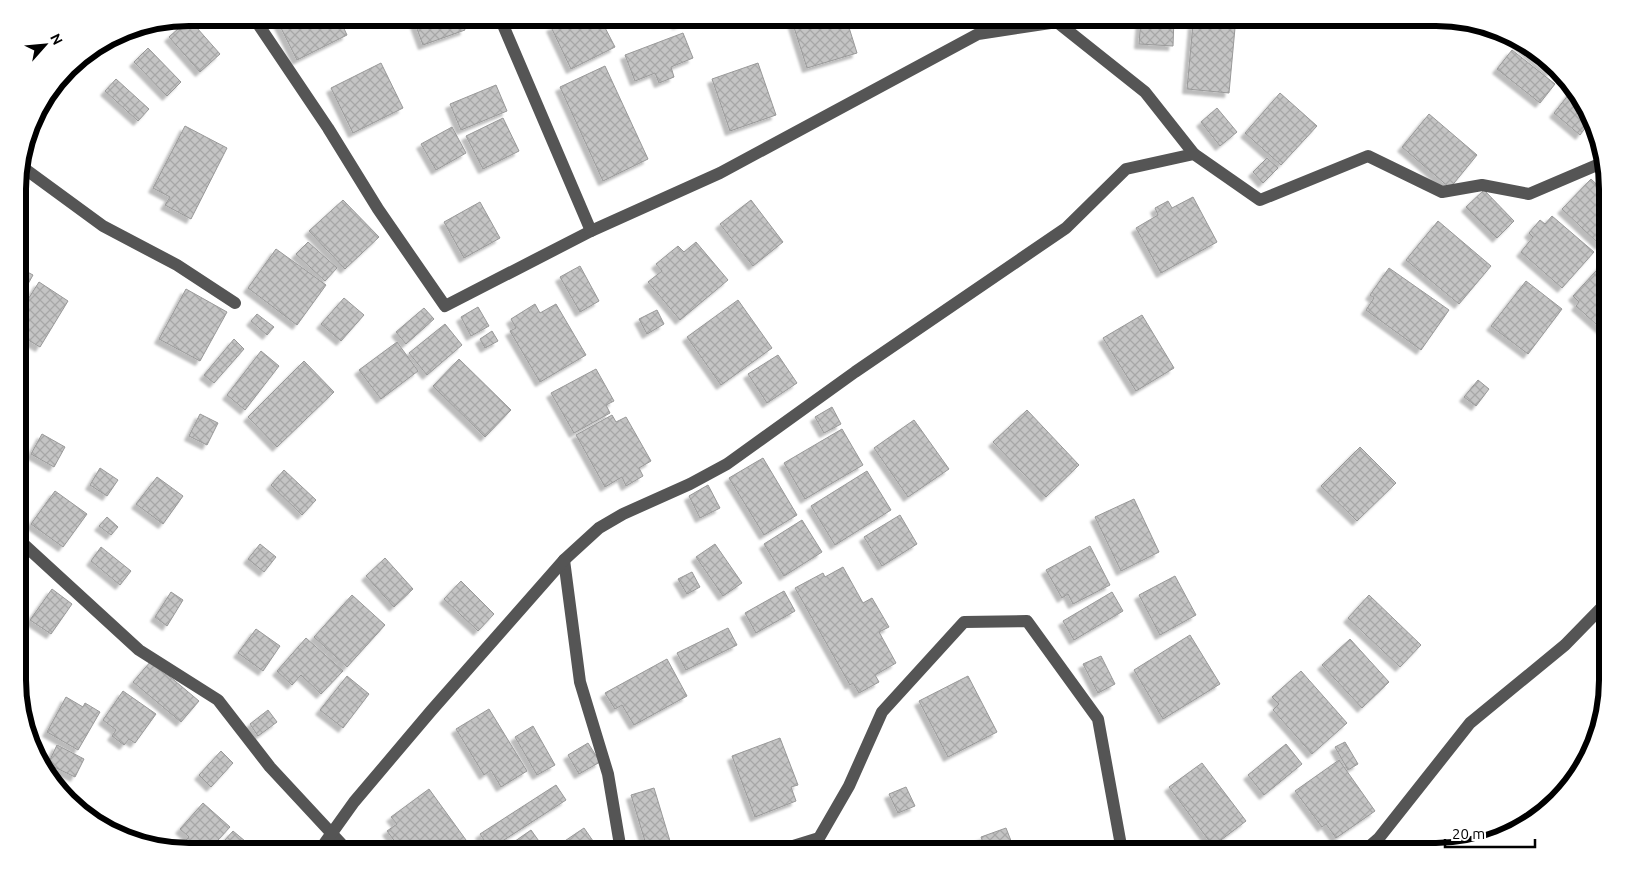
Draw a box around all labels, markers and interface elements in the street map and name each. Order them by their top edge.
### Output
north arrow [20,20,70,70]
text: N [47,31,66,47]
scale bar [1445,816,1535,848]
text: 20 m [1452,825,1485,842]

